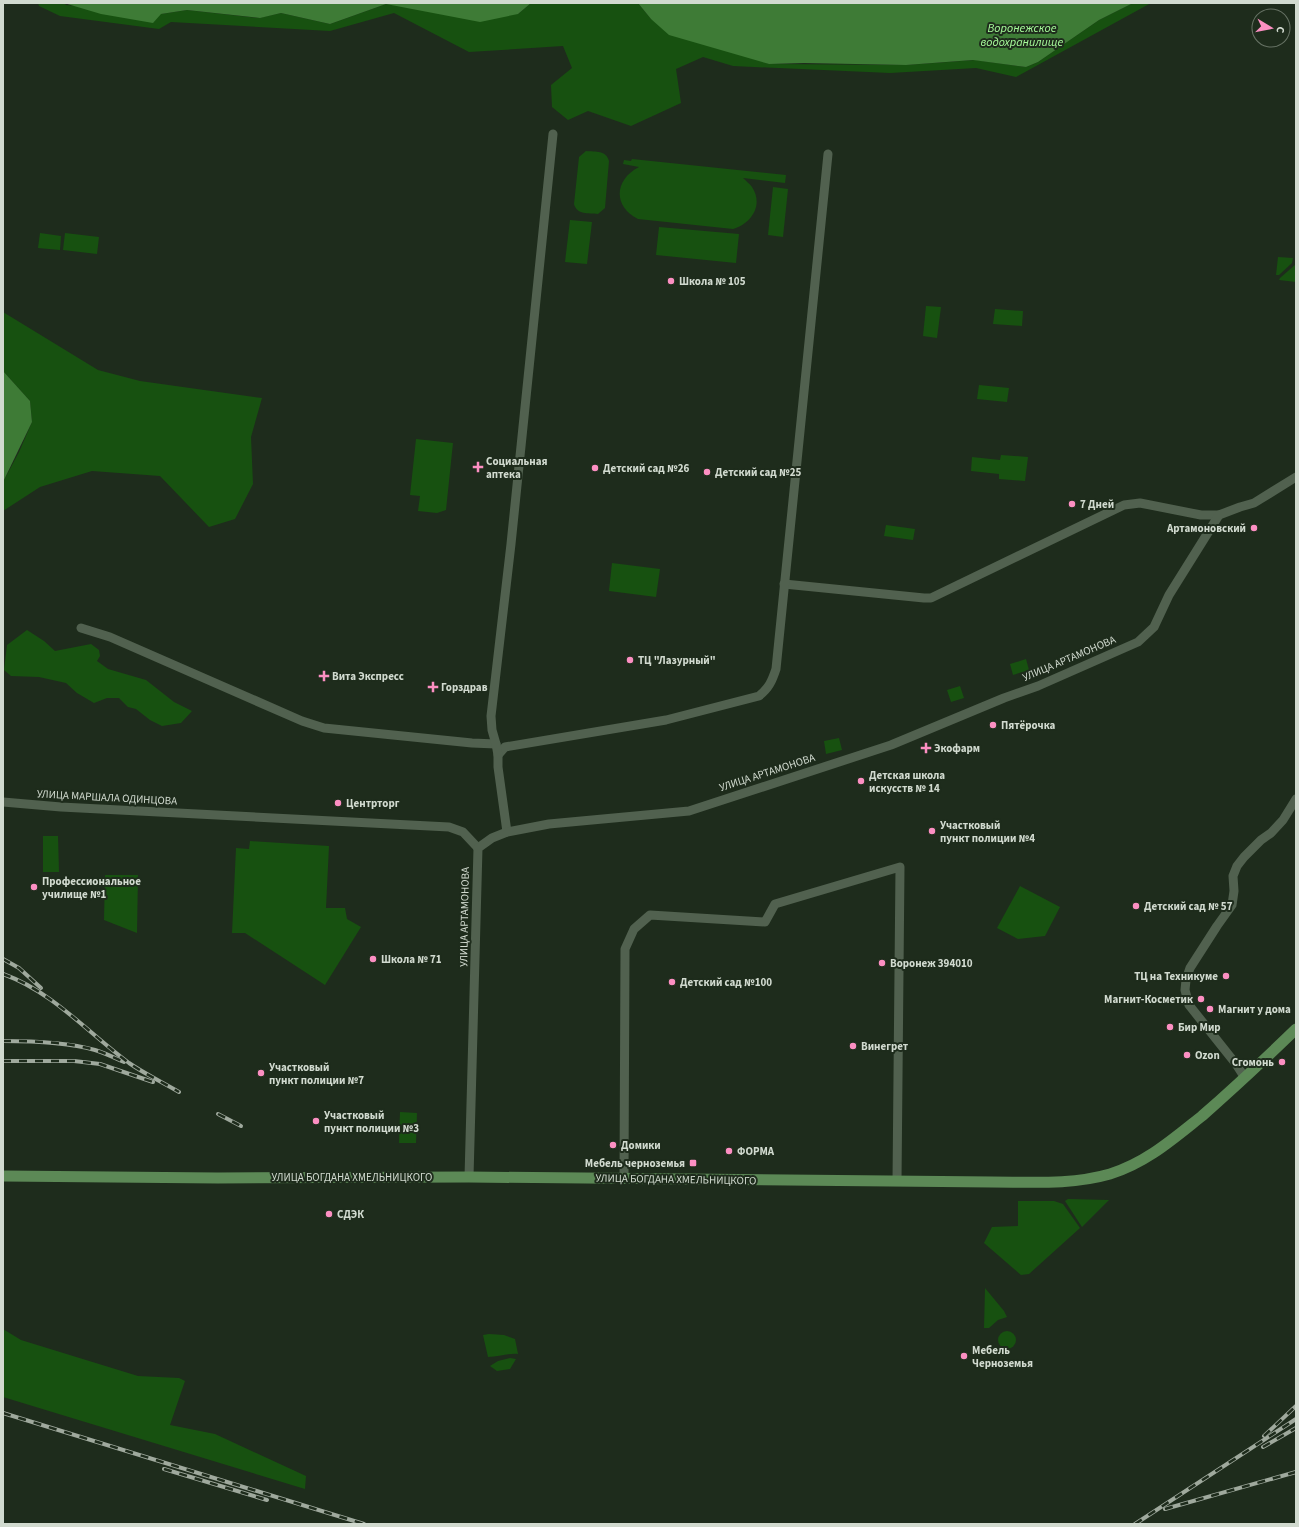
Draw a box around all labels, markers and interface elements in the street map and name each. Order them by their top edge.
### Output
north arrow [1251,8,1291,48]
water label: Воронежское водохранилище [981,20,1064,51]
text: С [1272,25,1288,35]
place label: Школа № 105 [679,274,746,289]
marker: Школа № 105 [666,276,676,286]
place label: Социальная аптека [486,454,547,482]
place label: Детский сад №26 [603,461,689,476]
marker: Социальная аптека [473,462,483,472]
marker: Детский сад №26 [590,463,600,473]
place label: Детский сад №25 [715,465,801,480]
marker: Детский сад №25 [702,467,712,477]
place label: 7 Дней [1080,497,1114,512]
marker: 7 Дней [1067,499,1077,509]
place label: Артамоновский [1166,521,1246,536]
marker: Артамоновский [1249,523,1259,533]
street label: УЛИЦА АРТАМОНОВА [1020,632,1118,685]
place label: ТЦ "Лазурный" [638,653,716,668]
marker: ТЦ "Лазурный" [625,655,635,665]
place label: Вита Экспресс [332,669,404,684]
marker: Вита Экспресс [319,671,329,681]
place label: Горздрав [441,680,488,695]
marker: Горздрав [428,682,438,692]
place label: Пятёрочка [1001,718,1056,733]
marker: Пятёрочка [988,720,998,730]
place label: Экофарм [934,741,980,756]
marker: Экофарм [921,743,931,753]
street label: УЛИЦА АРТАМОНОВА [717,750,817,795]
place label: Детская школа искусств № 14 [869,768,945,796]
marker: Детская школа искусств № 14 [856,776,866,786]
street label: УЛИЦА МАРШАЛА ОДИНЦОВА [36,786,178,809]
place label: Центрторг [346,796,400,811]
marker: Центрторг [333,798,343,808]
place label: Участковый пункт полиции №4 [940,818,1035,846]
marker: Участковый пункт полиции №4 [927,826,937,836]
street label: УЛИЦА АРТАМОНОВА [456,867,473,967]
place label: Профессиональное училище №1 [42,874,141,902]
marker: Профессиональное училище №1 [29,882,39,892]
place label: Детский сад № 57 [1144,899,1233,914]
marker: Детский сад № 57 [1131,901,1141,911]
place label: Школа № 71 [381,952,442,967]
marker: Школа № 71 [368,954,378,964]
place label: Воронеж 394010 [890,956,973,971]
marker: Воронеж 394010 [877,958,887,968]
place label: ТЦ на Техникуме [1134,969,1218,984]
marker: ТЦ на Техникуме [1221,971,1231,981]
place label: Детский сад №100 [680,975,772,990]
marker: Детский сад №100 [667,977,677,987]
place label: Магнит-Косметик [1104,992,1193,1007]
marker: Магнит-Косметик [1196,994,1206,1004]
place label: Магнит у дома [1218,1002,1291,1017]
marker: Магнит у дома [1205,1004,1215,1014]
place label: Бир Мир [1178,1020,1221,1035]
marker: Бир Мир [1165,1022,1175,1032]
place label: Винегрет [861,1039,909,1054]
marker: Винегрет [848,1041,858,1051]
place label: Ozon [1195,1048,1220,1063]
marker: Ozon [1182,1050,1192,1060]
place label: Сгомонь [1232,1055,1274,1070]
marker: Сгомонь [1277,1057,1287,1067]
place label: Участковый пункт полиции №7 [269,1060,364,1088]
marker: Участковый пункт полиции №7 [256,1068,266,1078]
place label: Участковый пункт полиции №3 [324,1108,419,1136]
marker: Участковый пункт полиции №3 [311,1116,321,1126]
place label: Домики [621,1138,661,1153]
marker: Домики [608,1140,618,1150]
place label: ФОРМА [737,1144,775,1159]
marker: ФОРМА [724,1146,734,1156]
place label: Мебель черноземья [585,1156,685,1171]
marker: Мебель черноземья [688,1158,698,1168]
street label: УЛИЦА БОГДАНА ХМЕЛЬНИЦКОГО [272,1170,432,1185]
street label: УЛИЦА БОГДАНА ХМЕЛЬНИЦКОГО [595,1171,757,1188]
place label: СДЭК [337,1207,364,1222]
marker: СДЭК [324,1209,334,1219]
place label: Мебель Черноземья [972,1343,1033,1371]
marker: Мебель Черноземья [959,1351,969,1361]

